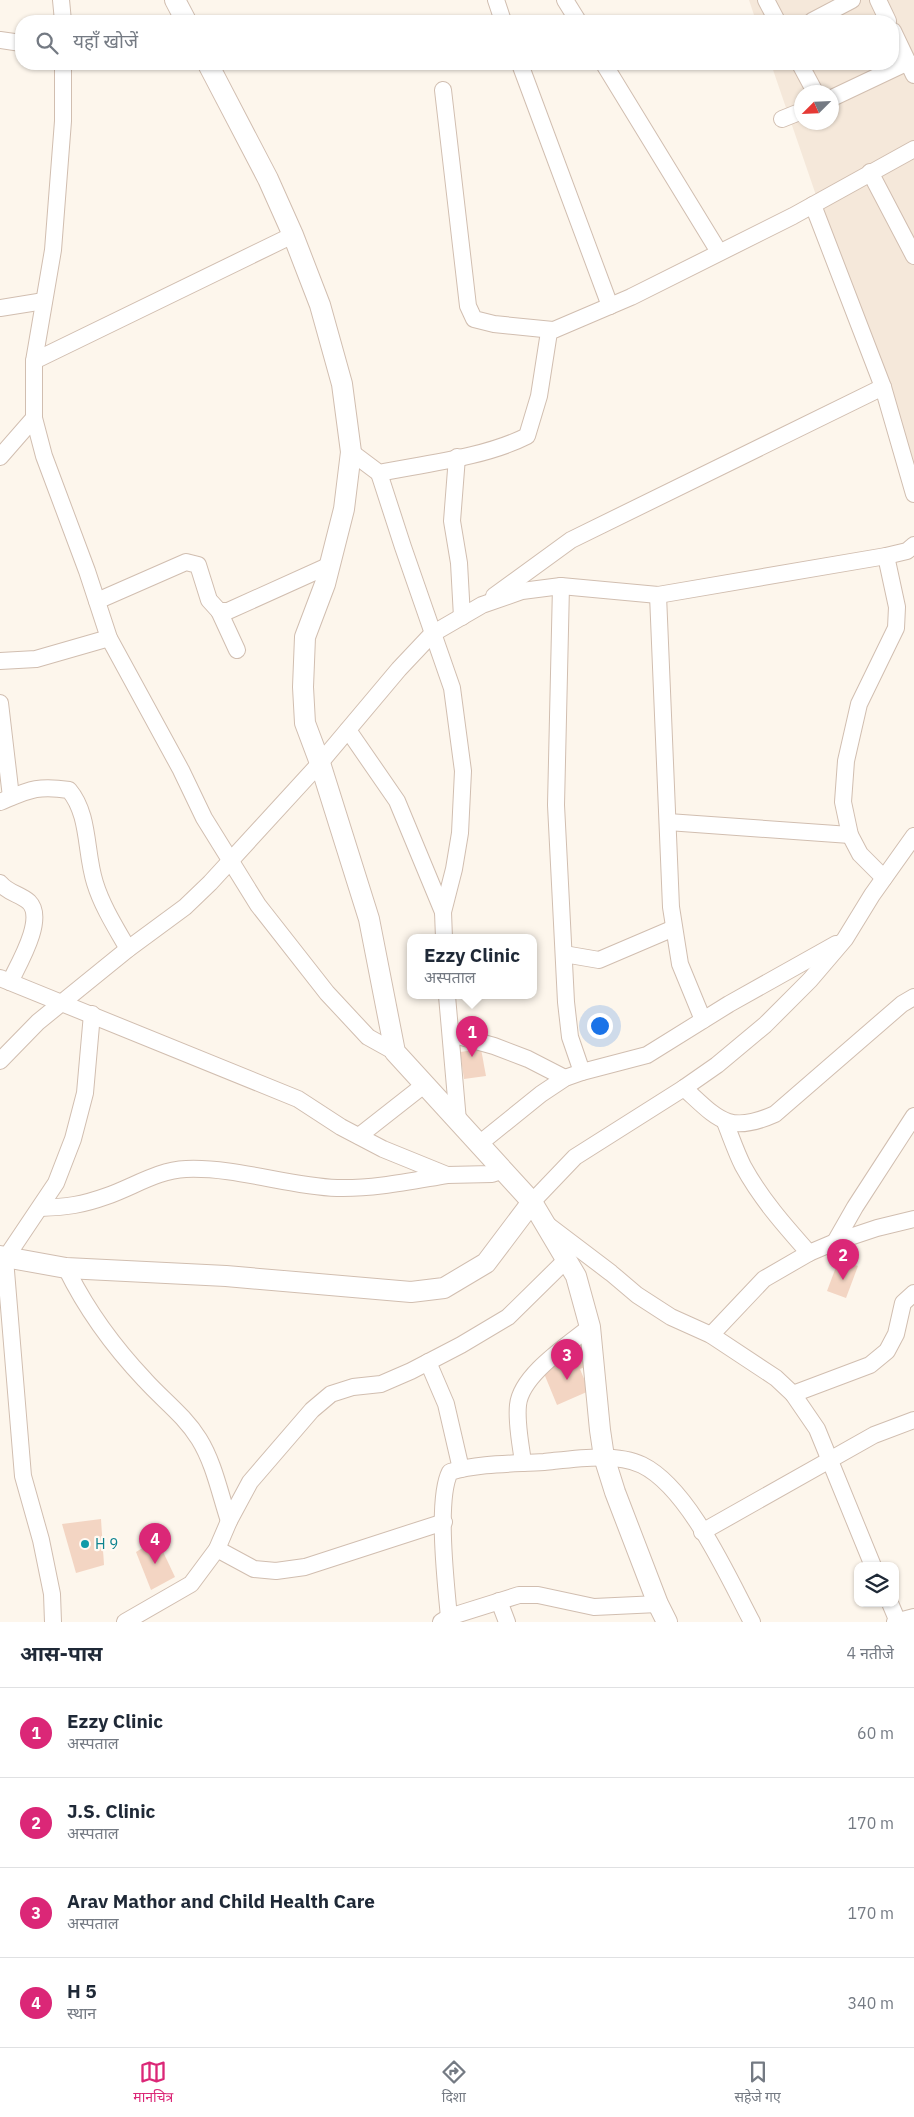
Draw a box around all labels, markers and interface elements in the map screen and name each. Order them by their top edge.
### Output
search box [15,15,899,70]
icon: search [33,29,61,57]
text: यहाँ खोजें [73,29,138,53]
north arrow [794,85,839,130]
popup [407,934,537,999]
text: Ezzy Clinic [424,943,520,967]
text: अस्पताल [424,967,476,987]
your location [587,1013,613,1039]
pin: 1 [456,1016,488,1057]
pin: 2 [827,1239,859,1280]
pin: 3 [551,1339,583,1380]
pin: 4 [139,1523,171,1564]
place label: H 9 [95,1534,118,1553]
marker: H 9 [79,1538,91,1550]
map controls [854,1562,899,1607]
button: layers [854,1562,899,1607]
text: आस-पास [20,1639,103,1667]
text: 4 नतीजे [847,1643,894,1663]
text: Ezzy Clinic [67,1709,163,1733]
text: 1 [31,1723,41,1743]
text: 60 m [857,1723,894,1743]
text: अस्पताल [67,1733,119,1753]
text: J.S. Clinic [67,1799,155,1823]
text: 2 [31,1813,41,1833]
text: 170 m [847,1813,894,1833]
text: अस्पताल [67,1823,119,1843]
text: Arav Mathor and Child Health Care [67,1889,375,1913]
text: 3 [31,1903,41,1923]
text: 170 m [847,1903,894,1923]
text: अस्पताल [67,1913,119,1933]
text: H 5 [67,1979,97,2003]
text: 4 [31,1993,41,2013]
text: 340 m [847,1993,894,2013]
text: स्थान [67,2003,96,2023]
tab: मानचित्र [133,2058,173,2108]
tab: दिशा [440,2058,468,2108]
tab: सहेजे गए [734,2058,781,2108]

